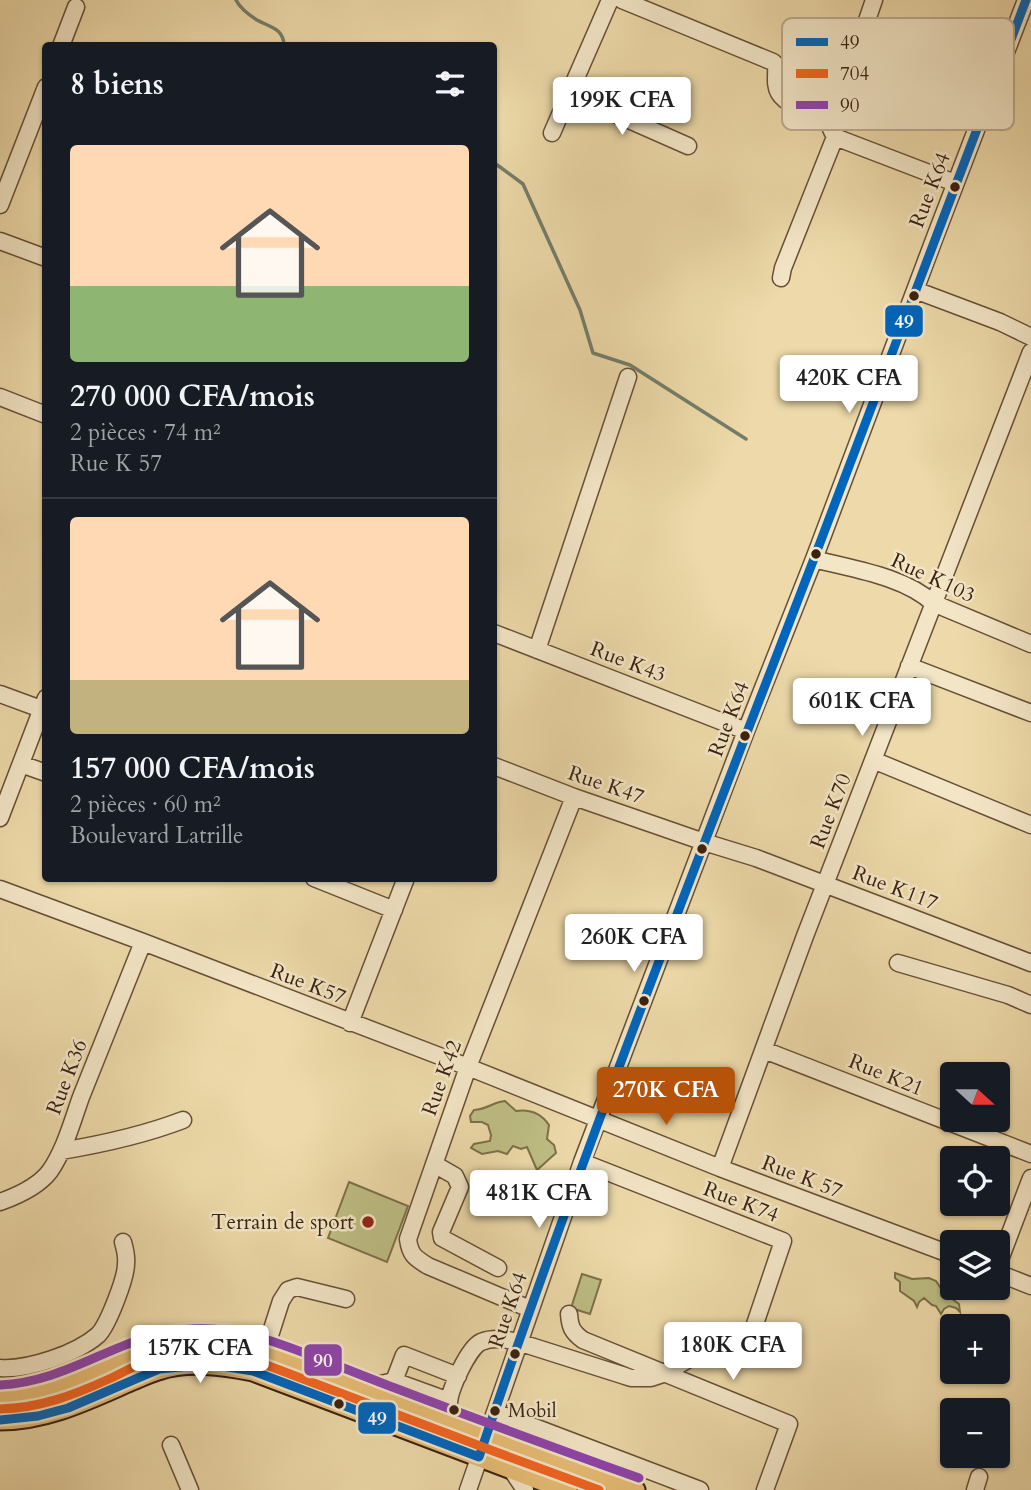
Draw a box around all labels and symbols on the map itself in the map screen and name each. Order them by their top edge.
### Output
legend [782,18,1014,130]
text: 49 [840,30,860,56]
text: 704 [840,61,869,87]
pin: 199K CFA [550,78,694,137]
text: 90 [840,93,860,119]
street label: Rue K64 [902,148,958,232]
unlabelled marker [948,180,962,194]
unlabelled marker [907,289,921,303]
line badge: 49 [884,304,924,338]
text: 49 [894,309,914,335]
pin: 420K CFA [777,356,921,415]
street label: Rue K103 [886,546,980,610]
unlabelled marker [809,547,823,561]
street label: Rue K43 [586,634,670,690]
street label: Rue K64 [701,677,757,761]
pin: 601K CFA [790,678,934,738]
unlabelled marker [738,729,752,743]
street label: Rue K47 [564,759,648,812]
street label: Rue K70 [803,769,859,853]
unlabelled marker [695,842,709,856]
street label: Rue K117 [848,858,942,918]
pin: 260K CFA [562,914,706,974]
street label: Rue K57 [266,956,350,1012]
unlabelled marker [637,994,651,1008]
street label: Rue K36 [39,1035,95,1119]
street label: Rue K42 [415,1036,469,1120]
street label: Rue K21 [844,1047,928,1103]
north arrow [940,1062,1010,1132]
pin: 270K CFA [594,1068,738,1127]
street label: Rue K 57 [758,1148,847,1206]
pin: 481K CFA [467,1170,611,1230]
street label: Rue K74 [699,1174,783,1230]
place label: Terrain de sport [211,1208,354,1237]
marker: Terrain de sport [360,1214,376,1230]
street label: Rue K64 [482,1268,535,1352]
pin: 180K CFA [661,1322,805,1382]
pin: 157K CFA [128,1326,272,1385]
line badge: 90 [303,1343,343,1377]
unlabelled marker [508,1347,522,1361]
text: 90 [313,1348,333,1374]
unlabelled marker [332,1397,346,1411]
place label: Mobil [508,1398,557,1424]
line badge: 49 [357,1401,397,1435]
unlabelled marker [447,1403,461,1417]
marker: Mobil [488,1404,502,1418]
text: 49 [367,1406,387,1432]

